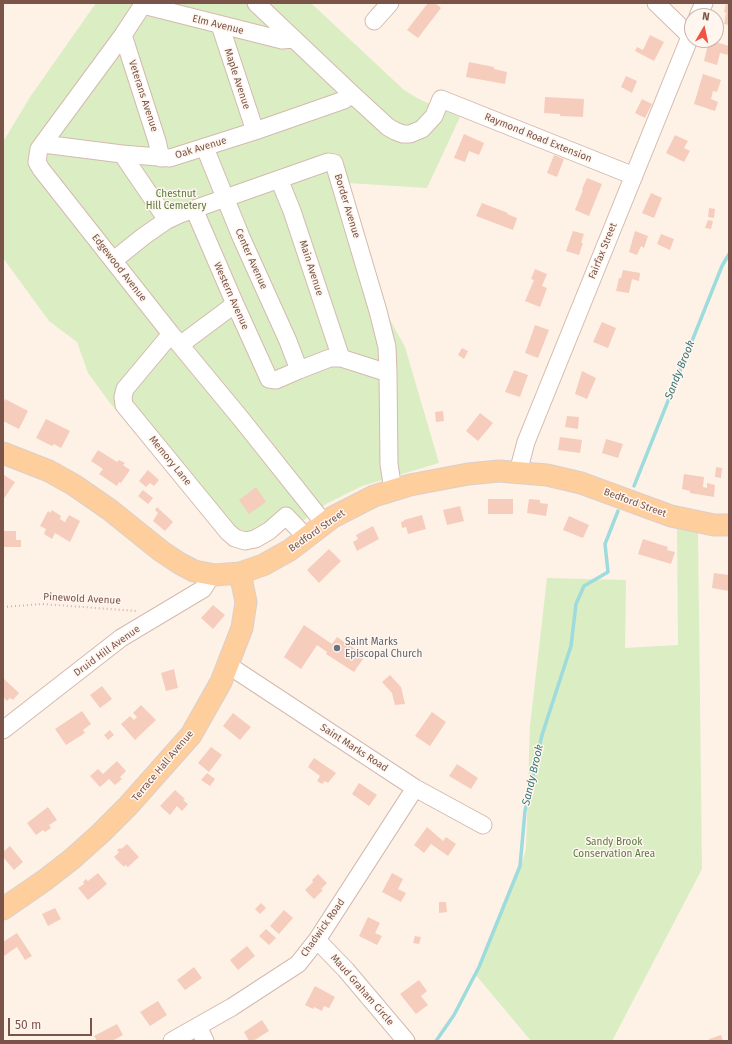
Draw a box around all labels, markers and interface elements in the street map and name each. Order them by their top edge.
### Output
north arrow [684,8,724,48]
text: N [701,10,710,24]
street label: Elm Avenue [191,13,245,37]
street label: Maple Avenue [222,47,252,111]
street label: Veterans Avenue [126,58,160,134]
street label: Raymond Road Extension [482,111,594,165]
street label: Oak Avenue [174,134,228,162]
street label: Border Avenue [332,172,362,240]
park label: Chestnut Hill Cemetery [146,188,206,212]
street label: Fairfax Street [586,221,620,281]
street label: Center Avenue [232,227,270,291]
street label: Edgewood Avenue [89,232,149,304]
street label: Main Avenue [296,239,326,297]
street label: Western Avenue [211,260,251,332]
water label: Sandy Brook [662,339,698,401]
street label: Memory Lane [146,434,194,488]
street label: Bedford Street [602,486,668,520]
street label: Bedford Street [287,507,347,555]
street label: Pinewold Avenue [43,591,121,607]
street label: Druid Hill Avenue [72,623,142,679]
place label: Saint Marks Episcopal Church [345,636,422,660]
marker: Saint Marks Episcopal Church [332,643,342,653]
street label: Saint Marks Road [318,722,390,774]
street label: Terrace Hall Avenue [130,728,196,804]
water label: Sandy Brook [520,743,546,807]
park label: Sandy Brook Conservation Area [573,836,655,860]
street label: Chadwick Road [298,897,348,959]
street label: Maud Graham Circle [328,952,396,1028]
scale bar [10,1010,94,1036]
text: 50 m [15,1018,41,1032]

